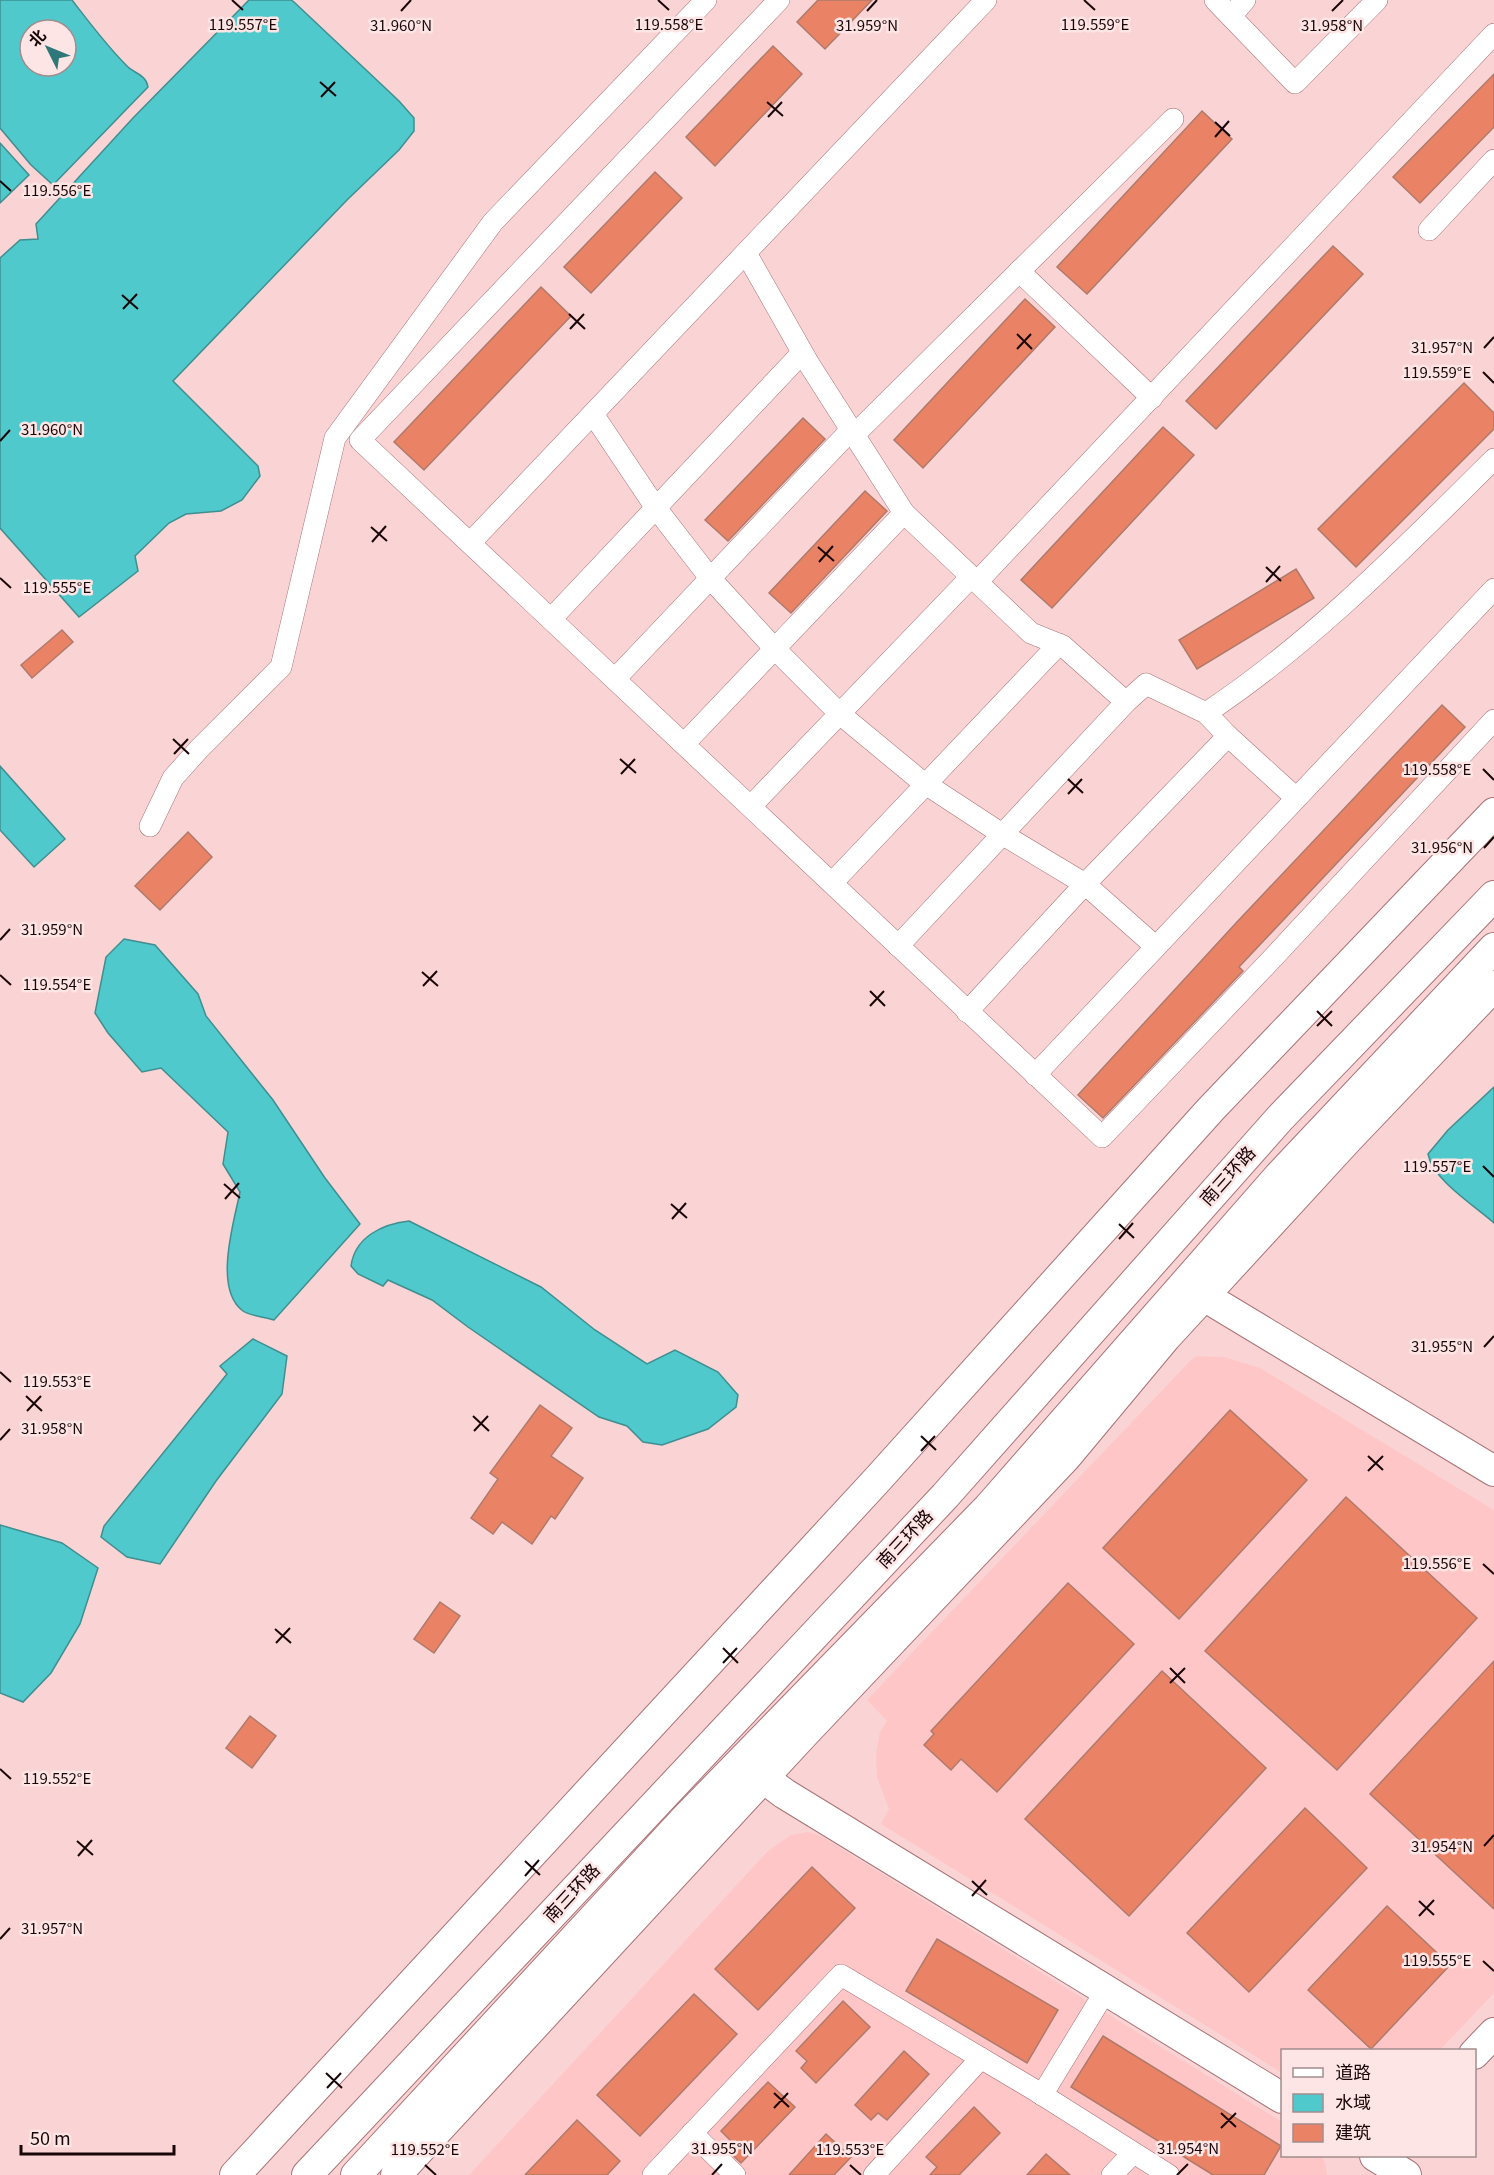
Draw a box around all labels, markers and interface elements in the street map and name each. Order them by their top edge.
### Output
text: 119.557°E [209,13,277,34]
text: 119.558°E [635,13,703,34]
text: 119.559°E [1061,13,1129,34]
text: 31.960°N [370,14,432,35]
text: 31.959°N [836,14,898,35]
text: 31.958°N [1301,14,1363,35]
north arrow [18,18,78,78]
text: 北 [22,23,51,51]
text: 119.556°E [23,179,91,200]
text: 31.957°N [1411,336,1473,357]
text: 119.559°E [1403,361,1471,382]
text: 31.960°N [21,418,83,439]
text: 119.555°E [23,576,91,597]
text: 119.558°E [1403,758,1471,779]
text: 31.956°N [1411,836,1473,857]
text: 31.959°N [21,918,83,939]
text: 119.554°E [23,973,91,994]
street label: 南三环路 [1193,1139,1260,1210]
text: 119.557°E [1403,1155,1471,1176]
text: 31.955°N [1411,1335,1473,1356]
text: 119.553°E [23,1370,91,1391]
text: 31.958°N [21,1417,83,1438]
street label: 南三环路 [869,1502,938,1573]
text: 119.556°E [1403,1552,1471,1573]
text: 119.552°E [23,1767,91,1788]
text: 31.954°N [1411,1835,1473,1856]
street label: 南三环路 [536,1856,605,1927]
text: 31.957°N [21,1917,83,1938]
text: 119.555°E [1403,1949,1471,1970]
legend [1281,2049,1476,2157]
text: 道路 [1335,2058,1371,2084]
text: 水域 [1335,2088,1371,2114]
scale bar [21,2118,174,2156]
text: 建筑 [1335,2118,1371,2144]
text: 50 m [30,2124,71,2150]
text: 31.955°N [691,2137,753,2158]
text: 31.954°N [1157,2137,1219,2158]
text: 119.552°E [391,2138,459,2159]
text: 119.553°E [816,2138,884,2159]

